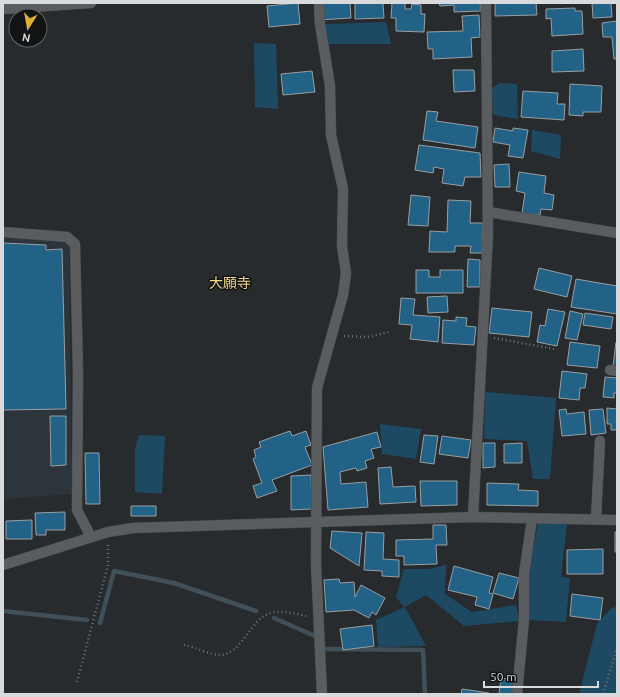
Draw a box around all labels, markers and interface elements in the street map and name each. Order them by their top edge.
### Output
north arrow [8,8,48,48]
text: N [21,31,31,44]
district label: 大願寺 [209,275,251,291]
scale bar [484,663,598,689]
text: 50 m [490,670,517,683]

